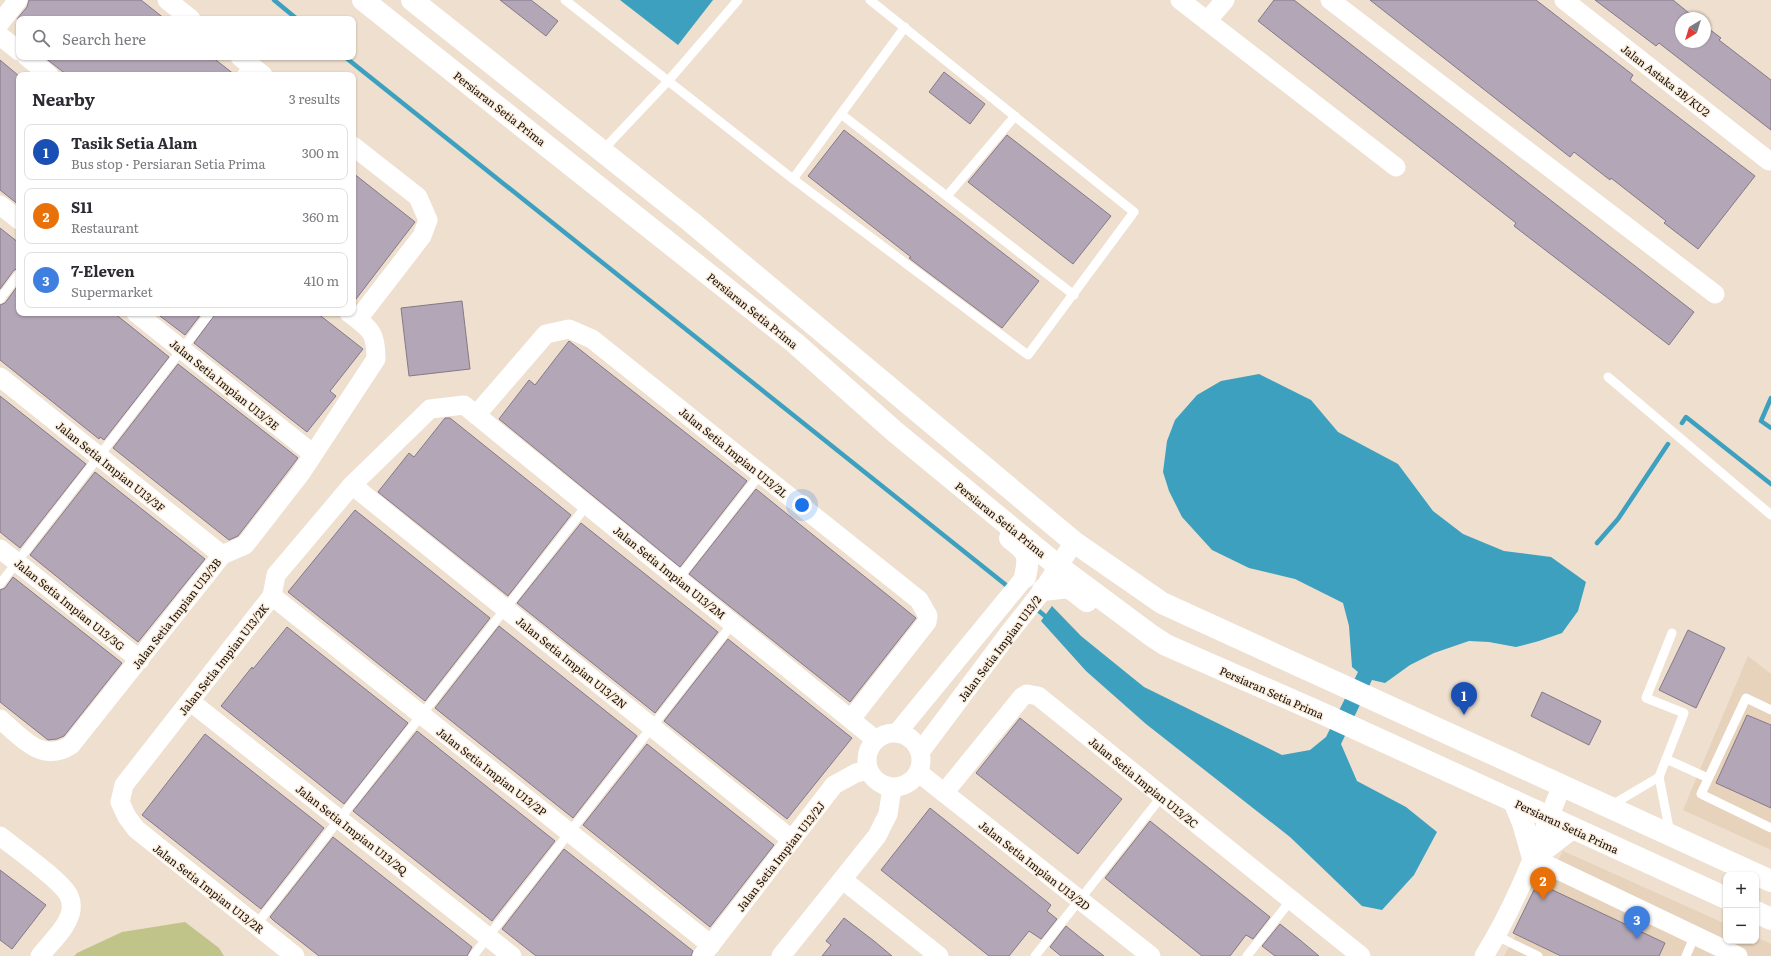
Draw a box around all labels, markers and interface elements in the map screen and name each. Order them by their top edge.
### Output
north arrow [1675,12,1711,48]
search box [16,16,356,60]
icon: search [30,27,52,49]
text: Search here [62,27,146,50]
street label: Jalan Astaka 3B/KU2 [1618,40,1714,120]
street label: Persiaran Setia Prima [451,67,549,149]
text: Nearby [32,86,95,111]
text: 3 results [289,89,340,108]
text: Tasik Setia Alam [71,131,198,154]
text: 1 [43,143,49,162]
text: 300 m [302,143,339,162]
text: Bus stop · Persiaran Setia Prima [71,154,266,173]
text: S11 [71,195,93,218]
text: 2 [43,207,49,226]
text: 360 m [302,207,339,226]
text: Restaurant [71,218,139,237]
text: 7-Eleven [71,259,135,282]
street label: Persiaran Setia Prima [704,268,802,352]
text: 3 [42,271,50,290]
text: 410 m [304,271,339,290]
text: Supermarket [71,282,153,301]
street label: Jalan Setia Impian U13/3E [167,335,283,433]
street label: Jalan Setia Impian U13/2L [676,403,792,501]
street label: Jalan Setia Impian U13/3F [53,417,169,515]
street label: Persiaran Setia Prima [952,477,1050,561]
your location [792,495,812,515]
street label: Jalan Setia Impian U13/2M [610,522,730,622]
street label: Jalan Setia Impian U13/3G [11,554,129,654]
street label: Jalan Setia Impian U13/3B [128,554,224,672]
street label: Jalan Setia Impian U13/2 [954,591,1045,704]
street label: Jalan Setia Impian U13/2K [174,599,272,718]
street label: Jalan Setia Impian U13/2N [513,612,631,712]
street label: Persiaran Setia Prima [1217,662,1327,722]
pin: 1 [1451,682,1477,715]
street label: Jalan Setia Impian U13/2P [434,723,551,819]
street label: Jalan Setia Impian U13/2C [1086,733,1202,831]
street label: Jalan Setia Impian U13/2Q [293,780,412,879]
street label: Persiaran Setia Prima [1512,795,1622,857]
street label: Jalan Setia Impian U13/2J [732,798,828,914]
street label: Jalan Setia Impian U13/2D [976,816,1094,914]
street label: Jalan Setia Impian U13/2R [150,839,268,937]
pin: 2 [1530,867,1556,900]
map controls [1723,872,1759,944]
button: + [1723,872,1759,908]
pin: 3 [1624,906,1650,939]
button: − [1723,908,1759,944]

